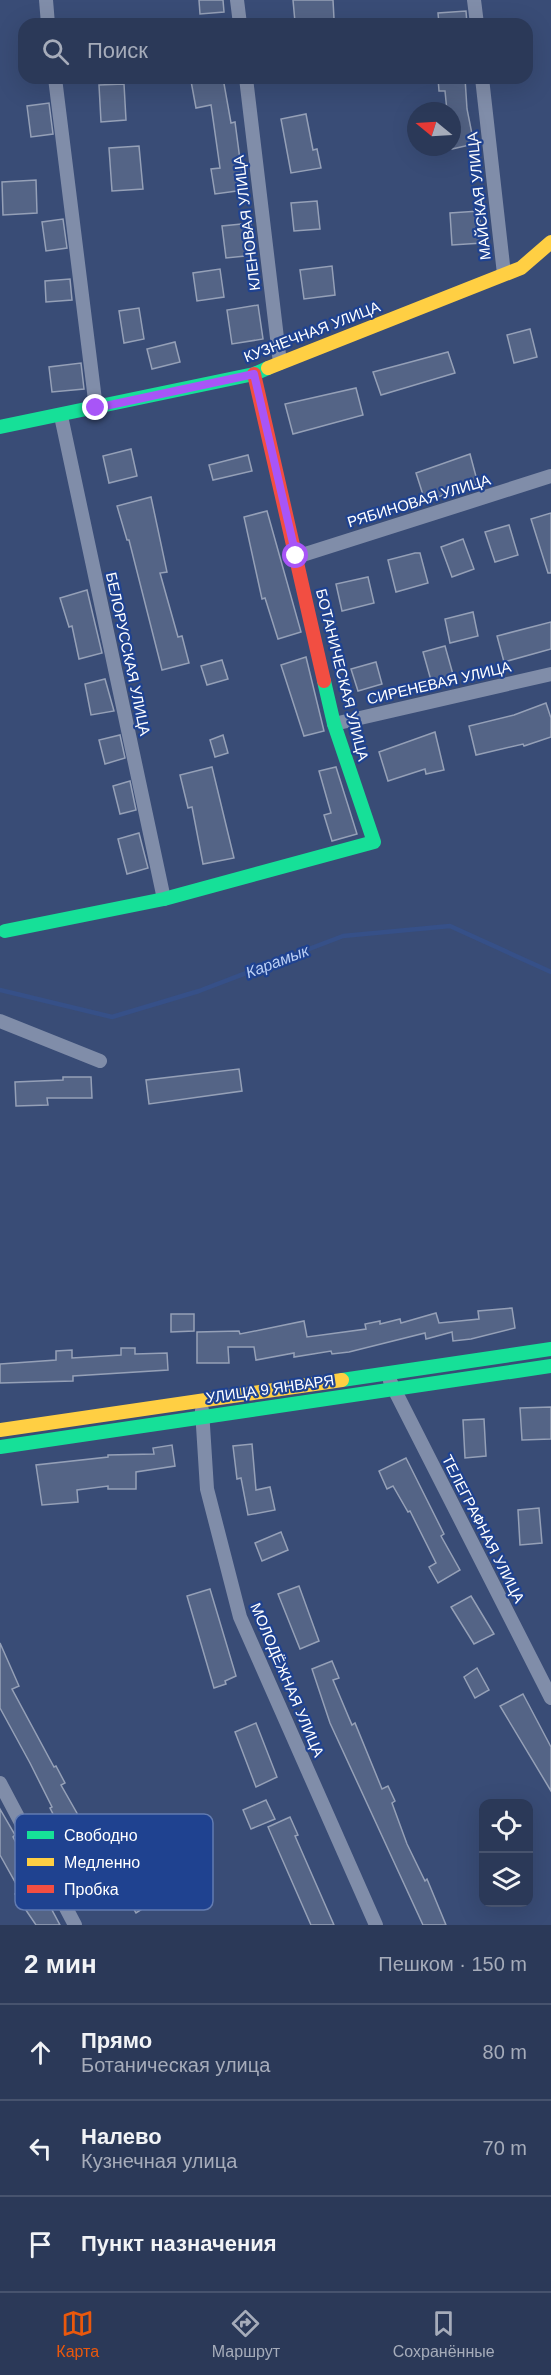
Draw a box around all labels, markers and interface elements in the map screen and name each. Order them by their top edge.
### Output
search box [18,18,533,84]
icon: search [39,35,72,68]
text: Поиск [87,38,148,63]
north arrow [407,102,461,156]
street label: МАЙСКАЯ УЛИЦА [463,131,494,261]
street label: КЛЕНОВАЯ УЛИЦА [230,154,263,292]
street label: КУЗНЕЧНАЯ УЛИЦА [241,298,382,365]
route end [82,394,108,420]
street label: РЯБИНОВАЯ УЛИЦА [345,471,493,530]
route start [282,542,308,568]
street label: БЕЛОРУССКАЯ УЛИЦА [103,571,154,737]
street label: БОТАНИЧЕСКАЯ УЛИЦА [313,587,372,763]
street label: СИРЕНЕВАЯ УЛИЦА [365,658,513,707]
water label: Карамык [243,941,313,981]
street label: УЛИЦА 9 ЯНВАРЯ [205,1371,335,1406]
street label: ТЕЛЕГРАФНАЯ УЛИЦА [439,1452,528,1606]
street label: МОЛОДЁЖНАЯ УЛИЦА [247,1600,328,1759]
map controls [479,1799,533,1907]
button: locate [479,1799,533,1853]
legend [15,1814,213,1910]
text: Свободно [64,1827,138,1844]
button: layers [479,1853,533,1907]
text: Медленно [64,1854,140,1871]
text: Пробка [64,1881,119,1898]
text: 2 мин [24,1949,97,1979]
text: Пешком · 150 m [378,1953,527,1975]
text: Прямо [81,2028,152,2053]
icon: ahead [24,2036,57,2069]
text: 80 m [483,2041,527,2063]
text: Ботаническая улица [81,2054,270,2076]
text: Налево [81,2124,162,2149]
icon: left [24,2132,57,2165]
text: 70 m [483,2137,527,2159]
text: Кузнечная улица [81,2150,237,2172]
icon: arrive [24,2228,57,2261]
text: Пункт назначения [81,2231,277,2256]
tab: Карта [56,2307,99,2361]
tab: Маршрут [212,2307,280,2361]
tab: Сохранённые [393,2307,495,2361]

